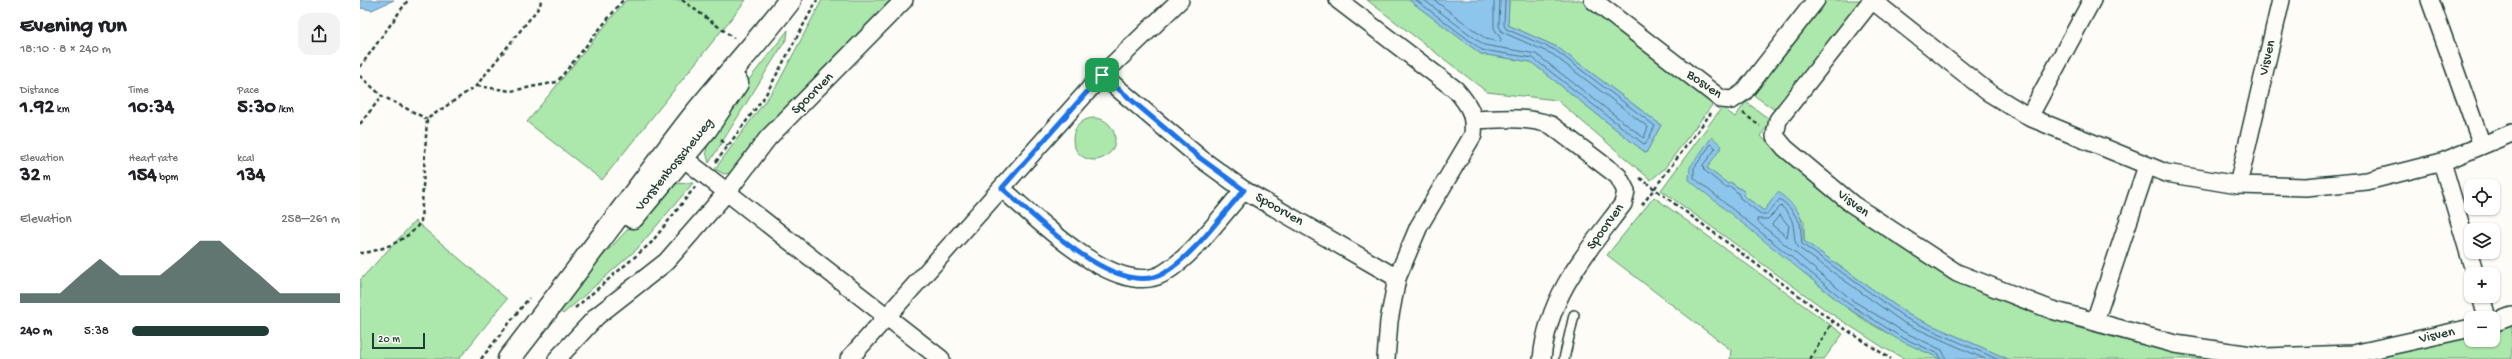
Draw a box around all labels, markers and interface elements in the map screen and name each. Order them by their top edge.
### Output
button: share [298,13,340,55]
text: Evening run [20,14,127,40]
street label: Visven [2255,38,2280,78]
text: 18:10 · 8 × 240 m [20,42,111,57]
pin [1085,58,1119,92]
icon: arrive [1091,64,1113,86]
street label: Bosven [1682,66,1725,104]
street label: Spoorven [788,69,838,119]
text: Distance [20,85,59,97]
text: Time [129,85,149,97]
text: Pace [237,85,259,97]
text: 1.92 [20,97,54,120]
text: 10:34 [129,97,174,120]
text: 5:30 [237,97,276,120]
text: km [54,104,70,116]
text: /km [276,104,294,116]
street label: Vorstenbosscheweg [631,115,718,216]
text: Elevation [20,153,64,165]
text: Heart rate [129,153,178,165]
text: kcal [237,153,255,165]
text: 32 [20,165,40,188]
text: 154 [129,165,157,188]
text: 134 [237,165,265,188]
text: m [40,172,51,184]
text: bpm [157,172,178,184]
map controls [2464,179,2500,347]
button: locate [2464,179,2500,215]
street label: Visven [1833,186,1873,222]
street label: Spoorven [1252,189,1306,231]
street label: Spoorven [1584,200,1629,253]
text: Elevation [20,212,72,227]
text: 258–261 m [281,212,340,227]
button: layers [2464,223,2500,259]
button: + [2464,267,2500,303]
button: − [2464,311,2500,347]
text: 240 m [20,324,52,339]
text: 5:38 [84,324,109,339]
street label: Visven [2417,324,2457,348]
scale bar [372,331,425,350]
text: 20 m [378,334,400,346]

